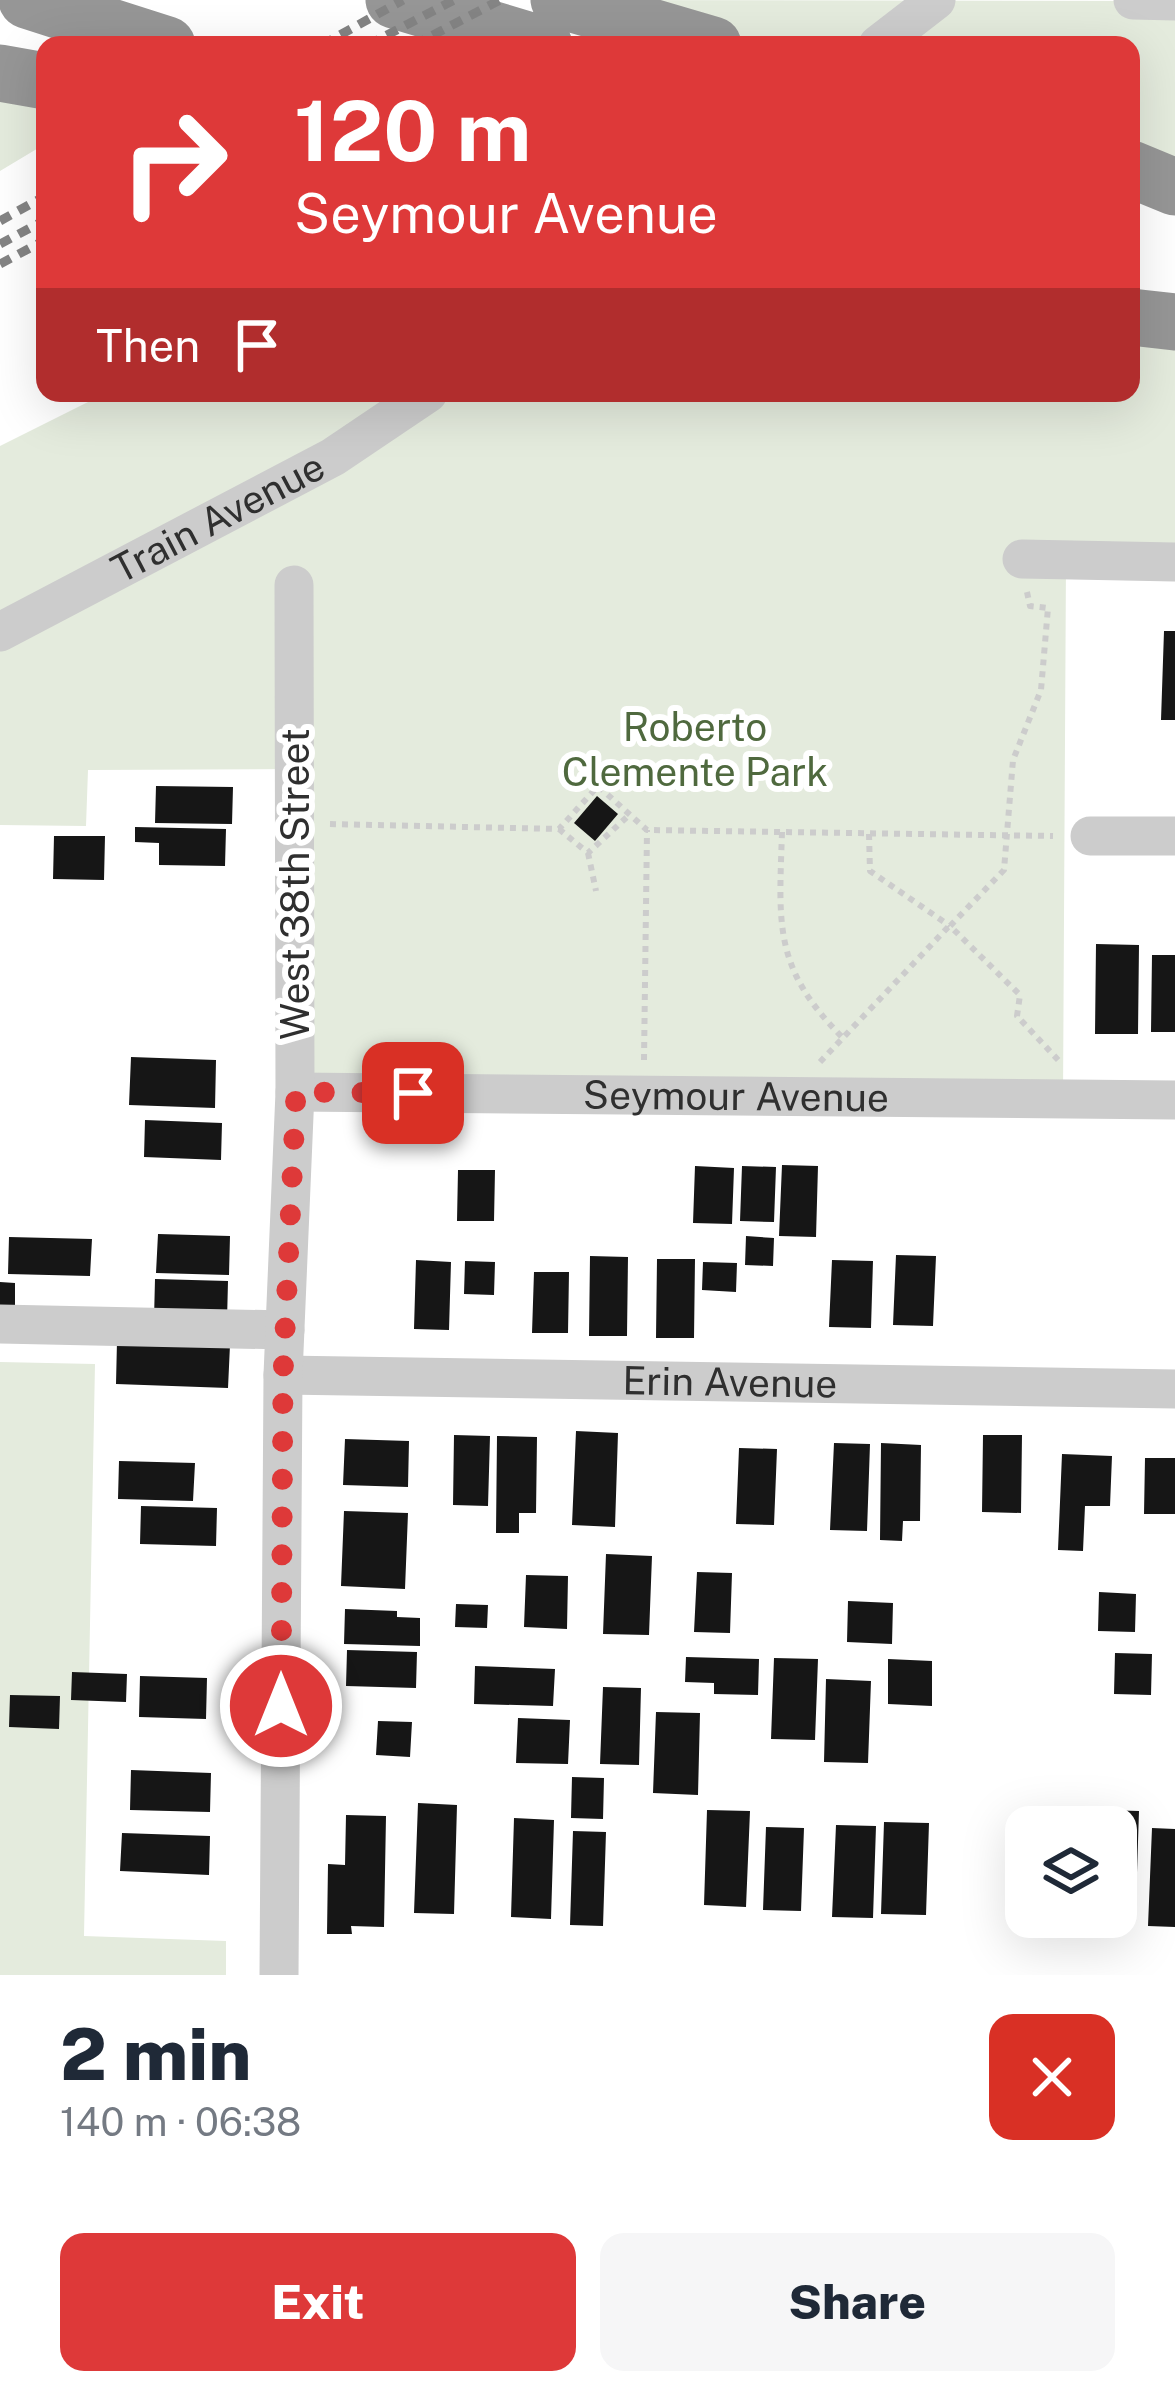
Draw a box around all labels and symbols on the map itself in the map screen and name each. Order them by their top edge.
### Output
street label: Train Avenue [104,443,332,592]
park label: Roberto Clemente Park [562,704,828,795]
street label: West 38th Street [272,728,318,1040]
pin [362,1042,464,1144]
street label: Seymour Avenue [583,1072,889,1120]
street label: Erin Avenue [622,1357,838,1407]
position arrow [218,1643,344,1769]

